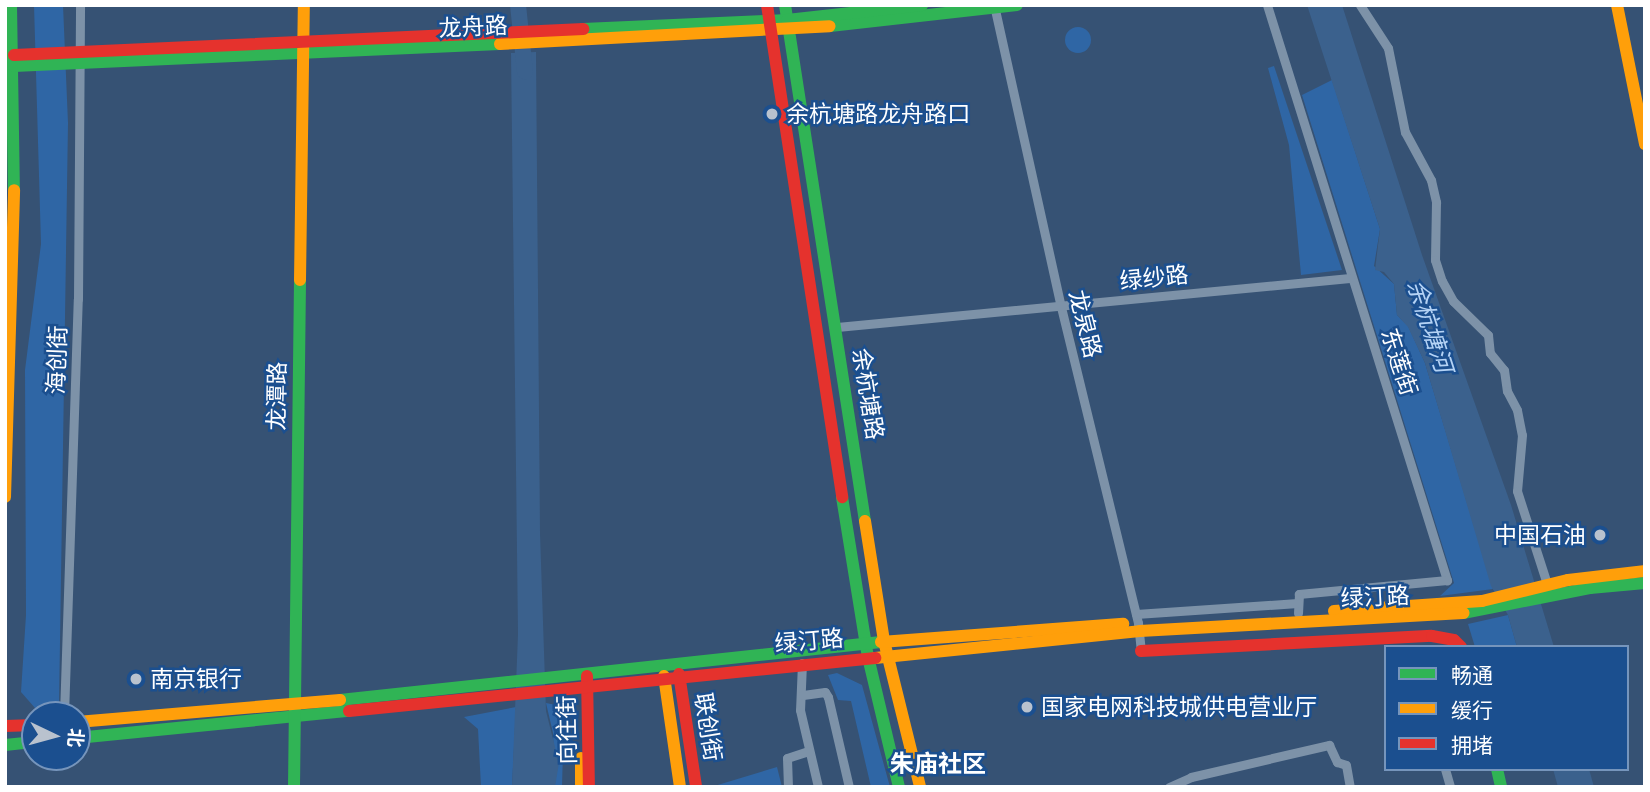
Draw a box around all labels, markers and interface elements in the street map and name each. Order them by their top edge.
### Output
street label: 龙舟路 [438,11,508,43]
place label: 余杭塘路龙舟路口 [786,100,970,128]
marker: 余杭塘路龙舟路口 [764,106,780,122]
street label: 绿纱路 [1118,261,1190,295]
water label: 余杭塘河 [1401,276,1459,376]
street label: 龙泉路 [1063,287,1107,361]
street label: 海创街 [42,325,72,395]
street label: 东莲街 [1375,325,1423,399]
street label: 余杭塘路 [847,346,889,442]
street label: 龙潭路 [263,361,291,431]
place label: 中国石油 [1494,521,1586,549]
marker: 中国石油 [1592,527,1608,543]
street label: 绿汀路 [1340,581,1410,613]
street label: 绿汀路 [773,624,845,658]
legend [1384,645,1629,771]
text: 畅通 [1451,662,1493,689]
place label: 南京银行 [150,665,242,693]
marker: 南京银行 [128,671,144,687]
street label: 联创街 [689,691,727,763]
place label: 国家电网科技城供电营业厅 [1041,693,1317,721]
street label: 向往街 [553,695,581,765]
text: 缓行 [1451,697,1493,724]
marker: 国家电网科技城供电营业厅 [1019,699,1035,715]
north arrow [21,701,91,771]
text: 北 [62,727,89,748]
text: 拥堵 [1451,732,1493,759]
district label: 朱庙社区 [890,750,986,778]

